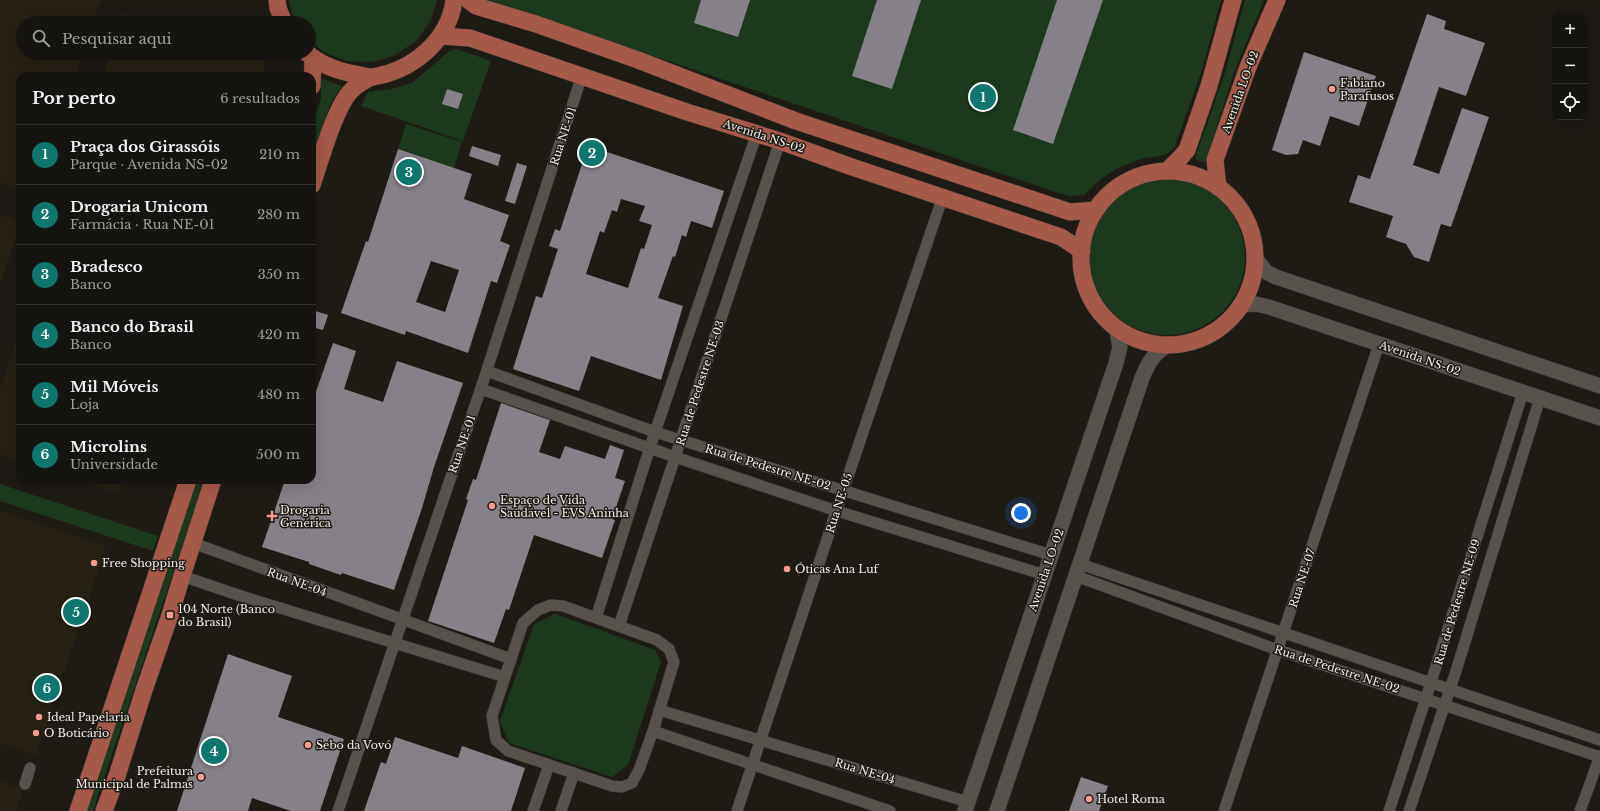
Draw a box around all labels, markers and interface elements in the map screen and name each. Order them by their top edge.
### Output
map controls [1552,12,1588,120]
button: + [1552,12,1588,48]
search box [16,16,316,60]
icon: search [30,27,52,49]
text: Pesquisar aqui [62,29,172,48]
button: − [1552,48,1588,84]
street label: Avenida LO-02 [1218,49,1261,136]
place label: Fabiano Parafusos [1340,76,1394,103]
pin: 1 [970,82,996,112]
marker: Fabiano Parafusos [1327,84,1337,94]
button: locate [1552,84,1588,120]
text: Por perto [32,88,116,109]
text: 6 resultados [220,90,300,107]
street label: Rua NE-01 [547,105,579,167]
street label: Avenida NS-02 [720,116,807,156]
text: Praça dos Girassóis [70,137,220,156]
pin: 2 [579,138,605,168]
text: 1 [42,146,48,163]
text: 210 m [259,146,300,163]
text: Parque · Avenida NS-02 [70,156,228,173]
pin: 3 [396,157,422,187]
text: Drogaria Unicom [70,197,208,216]
text: 2 [41,206,49,223]
text: 280 m [257,206,300,223]
text: Farmácia · Rua NE-01 [70,216,214,233]
text: Bradesco [70,257,143,276]
text: 3 [41,266,49,283]
text: 350 m [258,266,300,283]
text: Banco [70,276,112,293]
text: Banco do Brasil [70,317,194,336]
street label: Rua de Pedestre NE-03 [673,318,727,447]
text: 4 [41,326,49,343]
text: 420 m [257,326,300,343]
text: Banco [70,336,112,353]
street label: Avenida NS-02 [1376,337,1463,379]
text: Mil Móveis [70,377,159,396]
text: 5 [41,386,49,403]
text: 480 m [258,386,300,403]
text: Loja [70,396,99,413]
street label: Rua NE-01 [445,413,479,475]
text: Microlins [70,437,147,456]
street label: Rua de Pedestre NE-02 [703,441,833,493]
text: 6 [41,446,49,463]
text: 500 m [256,446,300,463]
text: Universidade [70,456,158,473]
street label: Rua NE-05 [823,471,855,535]
place label: Espaço de Vida Saudável - EVS Aninha [500,493,630,520]
marker: Espaço de Vida Saudável - EVS Aninha [487,501,497,511]
place label: Drogaria Genérica [280,503,332,530]
your location [1011,503,1031,523]
marker: Drogaria Genérica [267,511,277,521]
street label: Avenida LO-02 [1025,527,1067,614]
street label: Rua de Pedestre NE-09 [1431,537,1483,667]
street label: Rua NE-07 [1286,546,1318,609]
place label: Free Shopping [102,556,185,570]
marker: Free Shopping [89,558,99,568]
place label: Óticas Ana Luf [795,562,880,576]
marker: Óticas Ana Luf [782,564,792,574]
street label: Rua NE-04 [265,565,329,599]
pin: 5 [63,597,89,627]
place label: 104 Norte (Banco do Brasil) [178,602,275,629]
marker: 104 Norte (Banco do Brasil) [165,610,175,620]
street label: Rua de Pedestre NE-02 [1273,642,1402,696]
pin: 6 [34,673,60,703]
place label: Ideal Papelaria [47,710,131,724]
marker: Ideal Papelaria [34,712,44,722]
place label: O Boticário [44,726,109,740]
marker: O Boticário [31,728,41,738]
pin: 4 [201,736,227,766]
place label: Sebo da Vovó [316,738,391,752]
marker: Sebo da Vovó [303,740,313,750]
street label: Rua NE-04 [833,755,897,787]
place label: Prefeitura Municipal de Palmas [76,764,194,791]
marker: Prefeitura Municipal de Palmas [196,772,206,782]
place label: Hotel Roma [1097,792,1166,806]
marker: Hotel Roma [1084,794,1094,804]

